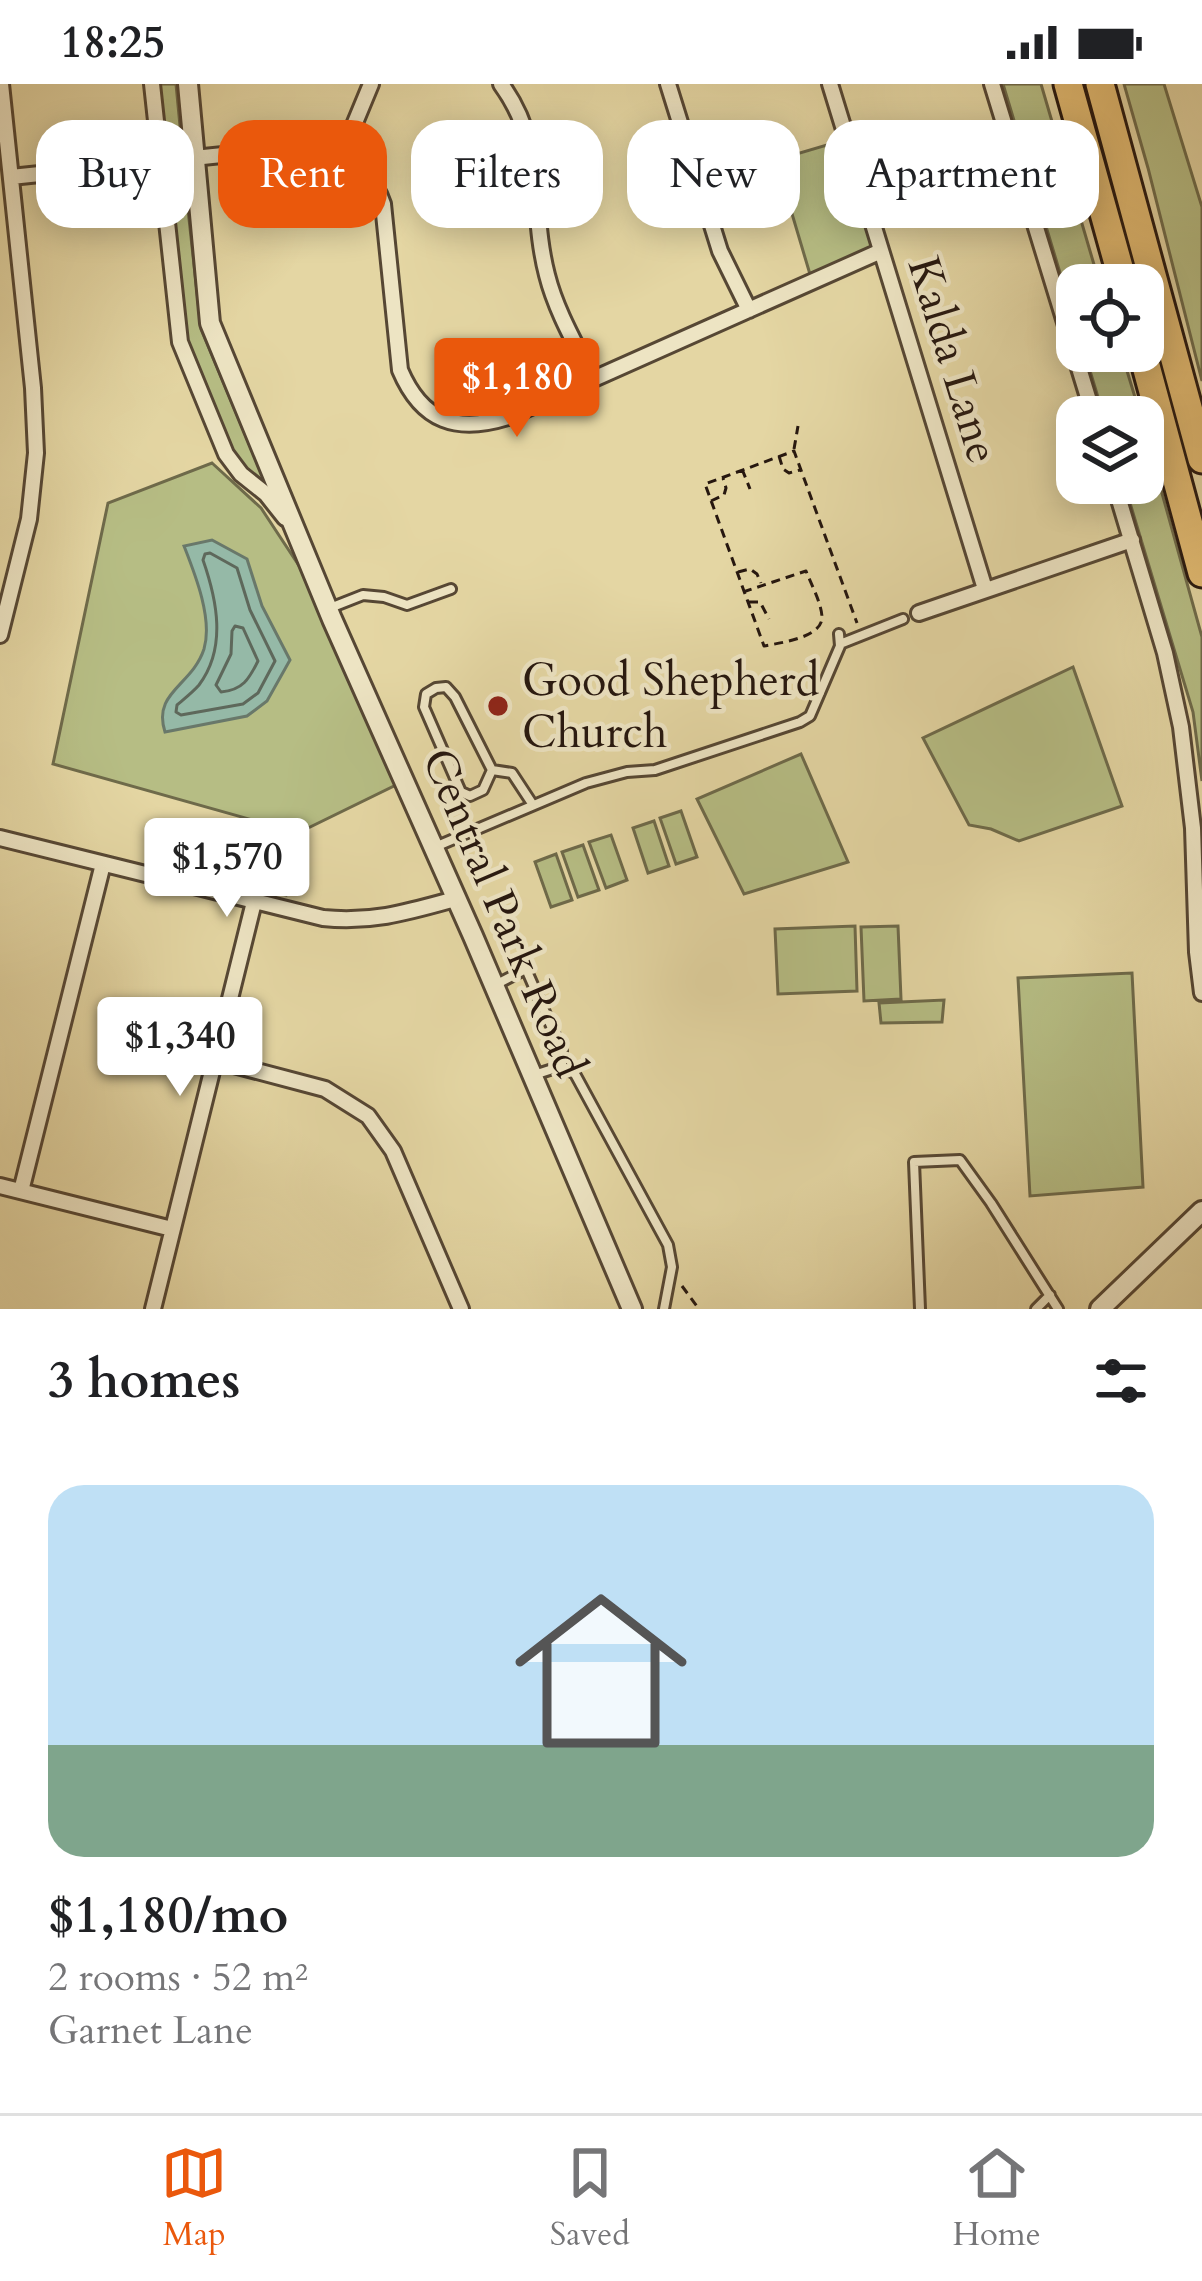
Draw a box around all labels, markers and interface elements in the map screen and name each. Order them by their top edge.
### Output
text: 18:25 [60,12,165,73]
chip: Buy [36,120,194,228]
chip: Rent [218,120,387,228]
chip: Filters [411,120,603,228]
chip: New [627,120,800,228]
chip: Apartment [824,120,1099,228]
street label: Kalda Lane [893,249,1013,471]
map controls [1056,264,1164,504]
button: locate [1056,264,1164,372]
pin: $1,180 [419,338,615,440]
text: $1,180 [461,350,573,403]
button: layers [1056,396,1164,504]
place label: Good Shepherd Church [522,650,819,763]
marker: Good Shepherd Church [485,693,511,719]
street label: Central Park Road [407,739,601,1087]
pin: $1,570 [129,818,325,920]
text: $1,570 [171,830,283,883]
pin: $1,340 [82,997,278,1099]
text: $1,340 [124,1009,236,1062]
text: 3 homes [48,1346,240,1416]
icon: filters [1088,1348,1154,1414]
icon: home [493,1563,709,1779]
text: $1,180/mo [48,1881,288,1951]
text: 2 rooms · 52 m² [48,1951,308,2004]
text: Garnet Lane [48,2004,253,2057]
tab: Map [161,2140,227,2257]
tab: Saved [550,2140,630,2257]
tab: Home [952,2140,1041,2257]

